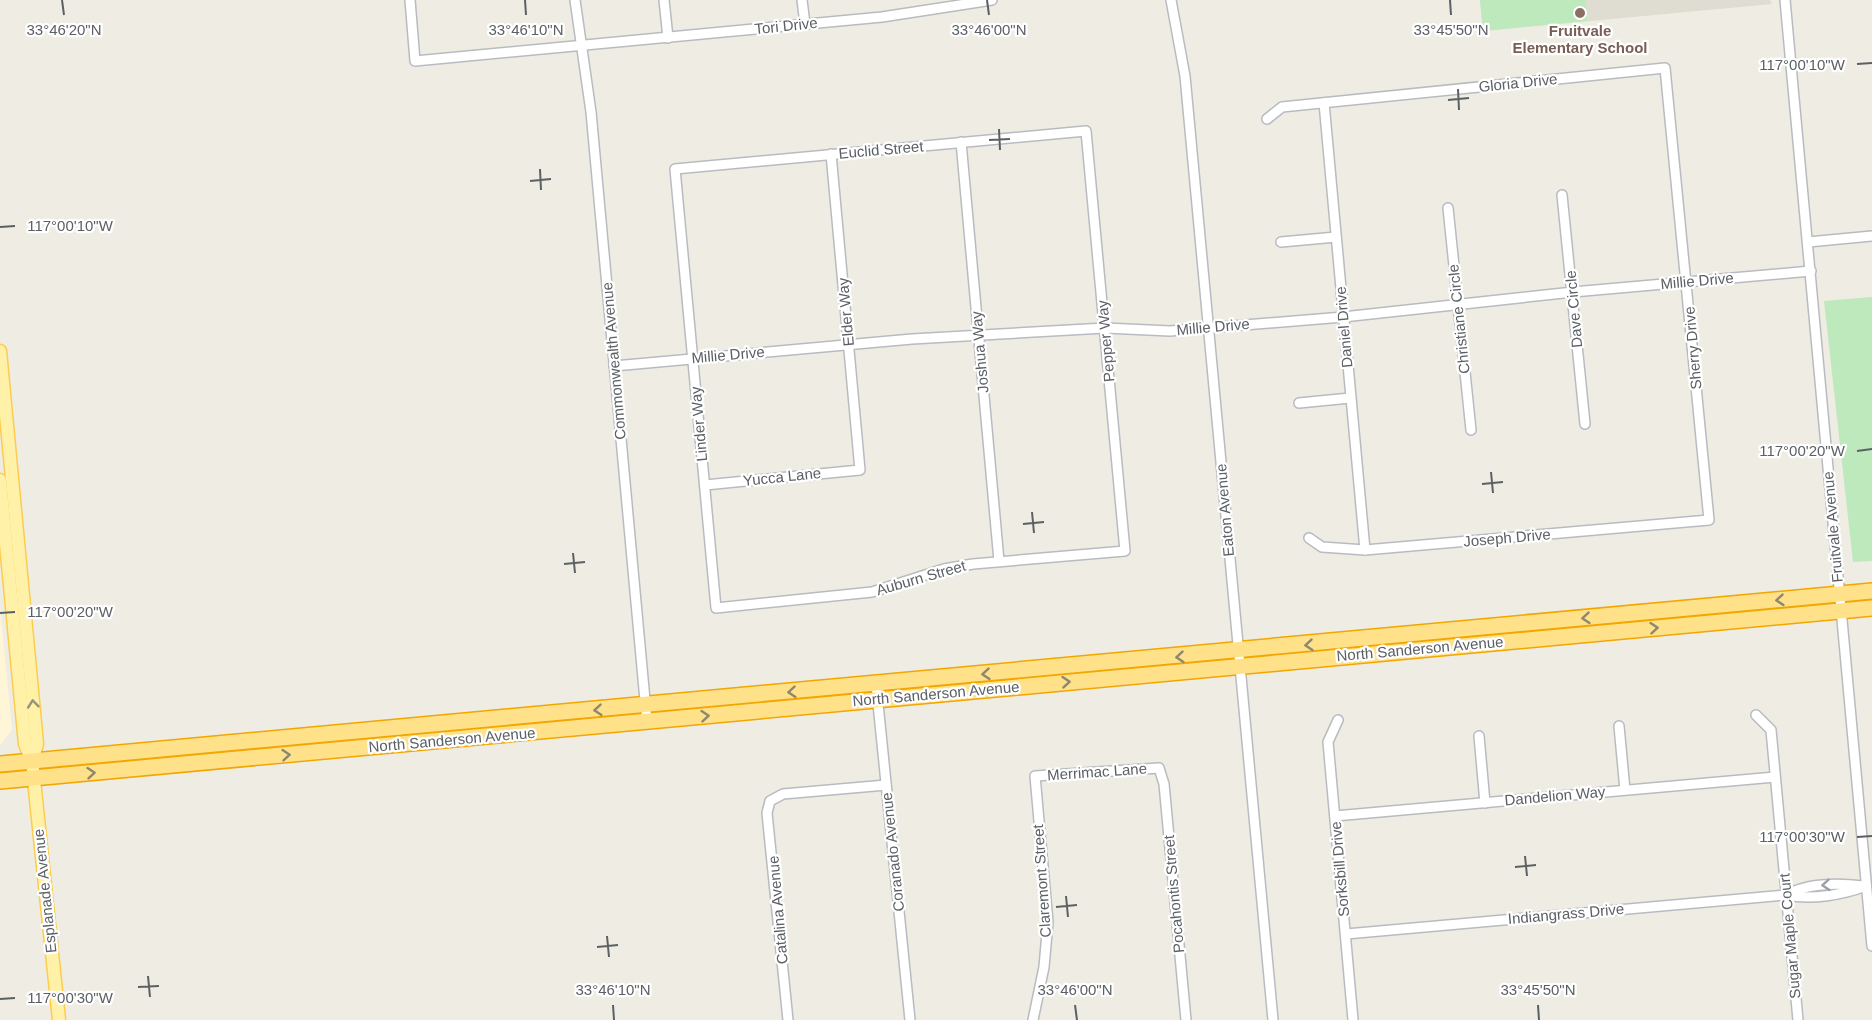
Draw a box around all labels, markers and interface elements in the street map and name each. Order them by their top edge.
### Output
marker: Fruitvale Elementary School [1573,6,1587,20]
street label: Tori Drive [754,14,818,37]
text: 33°46'20"N [26,21,102,38]
text: 33°46'10"N [488,21,564,38]
text: 33°46'00"N [951,21,1027,38]
text: 33°45'50"N [1413,21,1489,38]
place label: Fruitvale Elementary School [1512,22,1648,56]
text: 117°00'10"W [1759,56,1846,73]
street label: Gloria Drive [1478,70,1558,95]
street label: Euclid Street [838,137,925,162]
text: 117°00'10"W [27,217,114,234]
street label: Christiane Circle [1444,263,1473,375]
street label: Millie Drive [1660,269,1734,292]
street label: Dave Circle [1562,270,1585,348]
street label: Elder Way [834,277,857,347]
street label: Commonwealth Avenue [598,282,629,441]
street label: Daniel Drive [1331,286,1356,368]
street label: Pepper Way [1093,299,1118,383]
street label: Sherry Drive [1680,306,1705,390]
street label: Joshua Way [967,310,992,394]
street label: Millie Drive [1176,315,1250,338]
street label: Millie Drive [691,343,765,366]
street label: Linder Way [687,385,710,462]
text: 117°00'20"W [1759,442,1846,459]
street label: Eaton Avenue [1212,463,1237,557]
street label: Yucca Lane [742,464,822,489]
street label: Fruitvale Avenue [1819,471,1846,583]
street label: Joseph Drive [1463,525,1551,550]
street label: Auburn Street [874,556,968,598]
one-way arrow [1776,593,1785,606]
text: 117°00'20"W [27,603,114,620]
one-way arrow [1582,611,1591,624]
one-way arrow [1649,622,1658,635]
street label: North Sanderson Avenue [1336,633,1504,664]
one-way arrow [1304,638,1313,651]
one-way arrow [1176,650,1185,663]
one-way arrow [982,667,991,680]
one-way arrow [1062,676,1071,689]
street label: North Sanderson Avenue [852,678,1020,709]
one-way arrow [787,685,796,698]
one-way arrow [27,699,40,708]
one-way arrow [593,703,602,716]
one-way arrow [700,710,709,723]
street label: North Sanderson Avenue [368,724,536,755]
one-way arrow [281,749,290,762]
street label: Merrimac Lane [1046,760,1147,783]
one-way arrow [87,767,96,780]
street label: Dandelion Way [1504,783,1607,808]
street label: Coranado Avenue [878,792,907,913]
street label: Sorksbill Drive [1327,821,1352,918]
street label: Claremont Street [1029,823,1054,938]
street label: Esplanade Avenue [30,828,59,954]
text: 117°00'30"W [1759,828,1846,845]
street label: Pocahontis Street [1160,833,1187,954]
street label: Catalina Avenue [764,855,791,965]
street label: Sugar Maple Court [1775,872,1803,999]
one-way arrow [1821,878,1830,891]
street label: Indiangrass Drive [1507,900,1625,927]
text: 33°46'10"N [575,981,651,998]
text: 33°46'00"N [1037,981,1113,998]
text: 33°45'50"N [1500,981,1576,998]
text: 117°00'30"W [27,989,114,1006]

